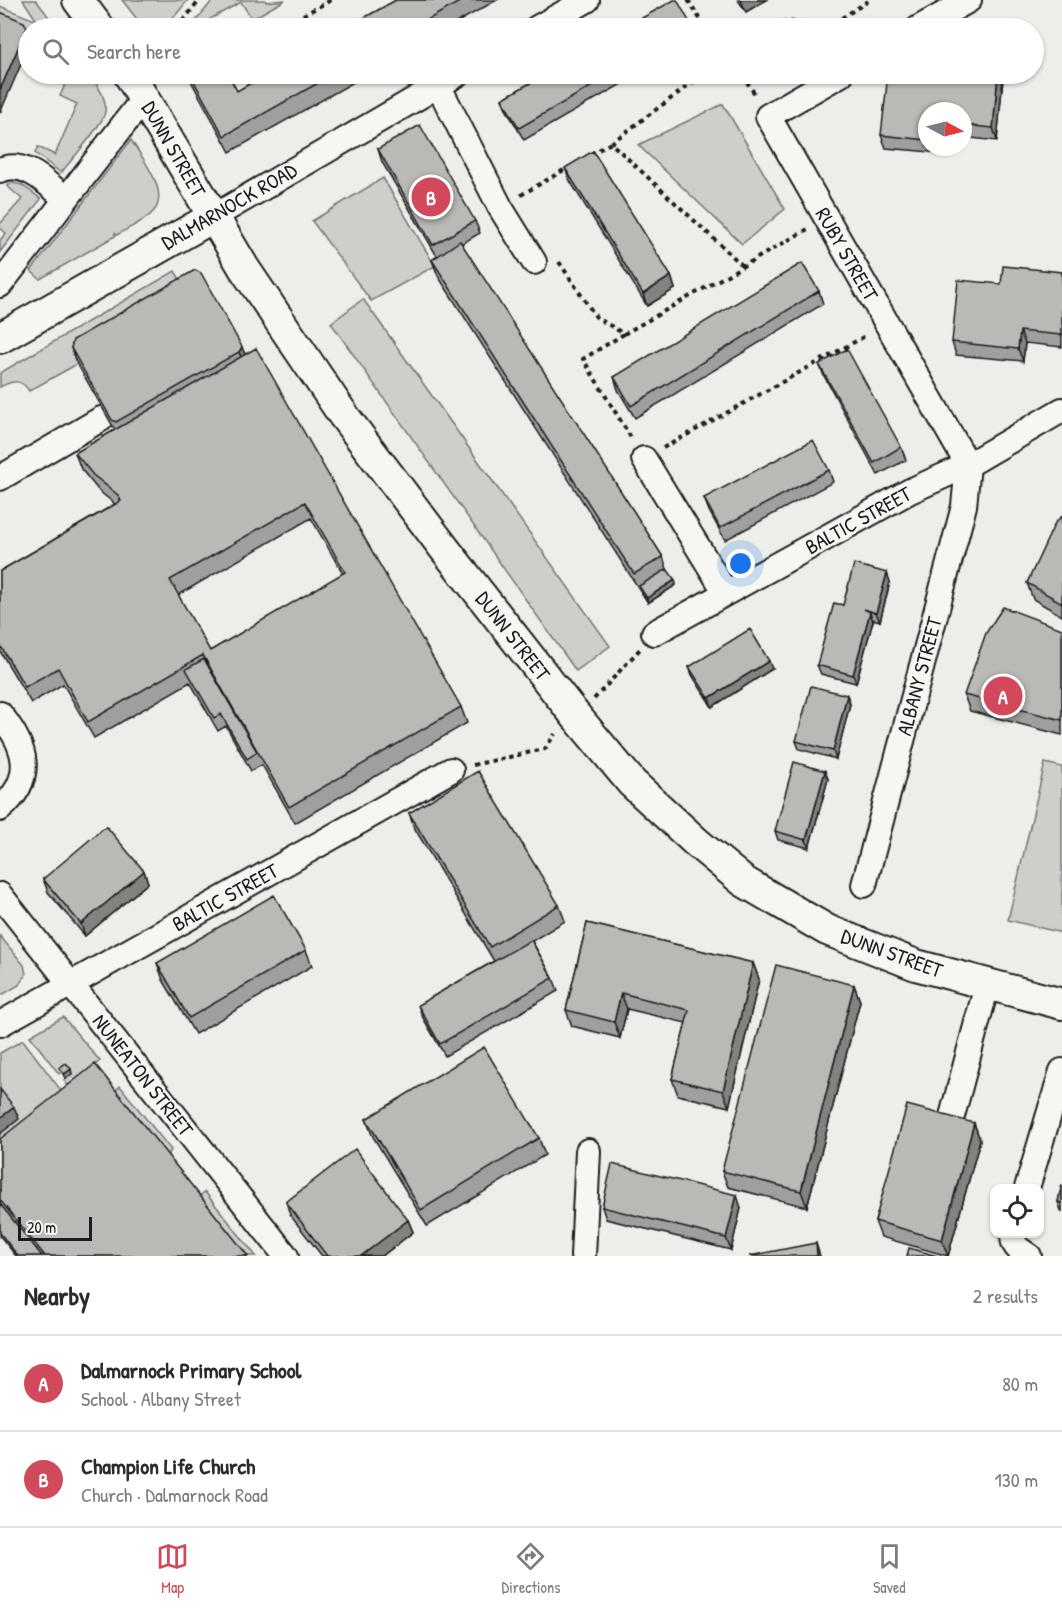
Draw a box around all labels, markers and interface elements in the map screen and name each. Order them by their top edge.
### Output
search box [18,18,1044,84]
icon: search [39,35,72,68]
text: Search here [87,36,181,66]
street label: DUNN STREET [135,96,214,203]
north arrow [918,102,972,156]
street label: DALMARNOCK ROAD [156,155,302,257]
pin: B [412,174,450,220]
street label: RUBY STREET [809,202,886,307]
street label: BALTIC STREET [800,478,917,561]
your location [726,549,755,578]
street label: DUNN STREET [469,585,558,688]
street label: ALBANY STREET [889,612,949,739]
pin: A [984,674,1022,718]
street label: BALTIC STREET [167,855,284,938]
street label: DUNN STREET [837,921,948,985]
street label: NUNEATON STREET [86,1008,201,1143]
map controls [990,1184,1044,1238]
button: locate [990,1184,1044,1238]
scale bar [18,1214,92,1242]
text: 20 m [27,1216,56,1238]
text: Nearby [24,1278,90,1313]
text: 2 results [973,1282,1038,1309]
text: Dalmarnock Primary School [81,1355,301,1385]
text: A [39,1370,48,1397]
text: 80 m [1002,1370,1038,1397]
text: School · Albany Street [81,1385,241,1412]
text: Champion Life Church [81,1451,255,1481]
text: B [38,1466,49,1493]
text: 130 m [995,1466,1038,1493]
text: Church · Dalmarnock Road [81,1481,268,1508]
tab: Map [156,1540,189,1598]
tab: Directions [502,1540,560,1598]
tab: Saved [873,1540,906,1598]

